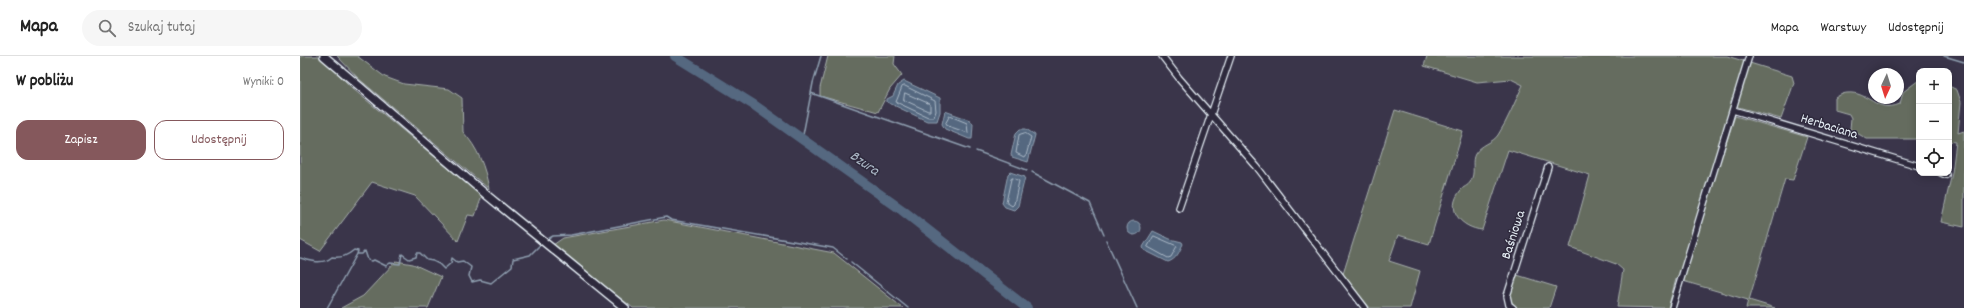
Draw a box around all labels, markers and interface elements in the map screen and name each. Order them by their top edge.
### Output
search box [82,10,362,46]
text: Mapa [20,14,58,41]
icon: search [96,17,118,39]
text: Szukaj tutaj [128,17,196,39]
text: Mapa [1771,18,1799,38]
text: Warstwy [1821,18,1866,38]
text: Udostępnij [1888,18,1944,38]
north arrow [1868,68,1904,104]
map controls [1916,68,1952,176]
button: + [1916,68,1952,104]
text: W pobliżu [16,70,73,94]
text: Wyniki: 0 [243,73,284,92]
button: − [1916,104,1952,140]
street label: Herbaciana [1798,109,1861,145]
button: Zapisz [16,120,146,160]
button: Udostępnij [154,120,284,160]
button: locate [1916,140,1952,176]
water label: Bzura [845,146,884,183]
street label: Baśniowa [1497,208,1531,262]

